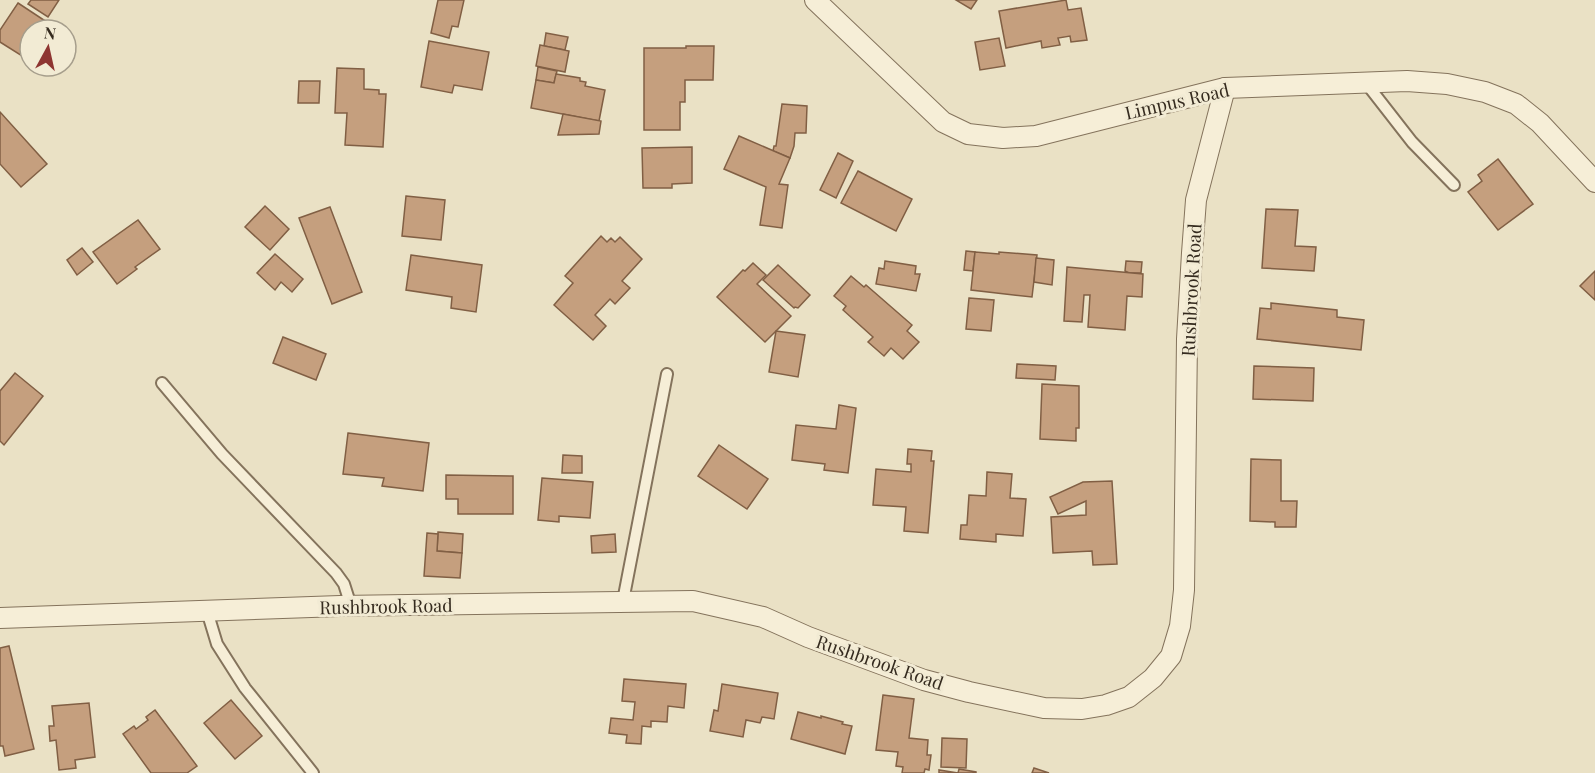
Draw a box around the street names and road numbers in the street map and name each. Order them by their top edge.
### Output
street label: Limpus Road [1123,77,1232,125]
street label: Rushbrook Road [1176,222,1206,357]
street label: Rushbrook Road [319,593,453,619]
street label: Rushbrook Road [813,629,947,695]

